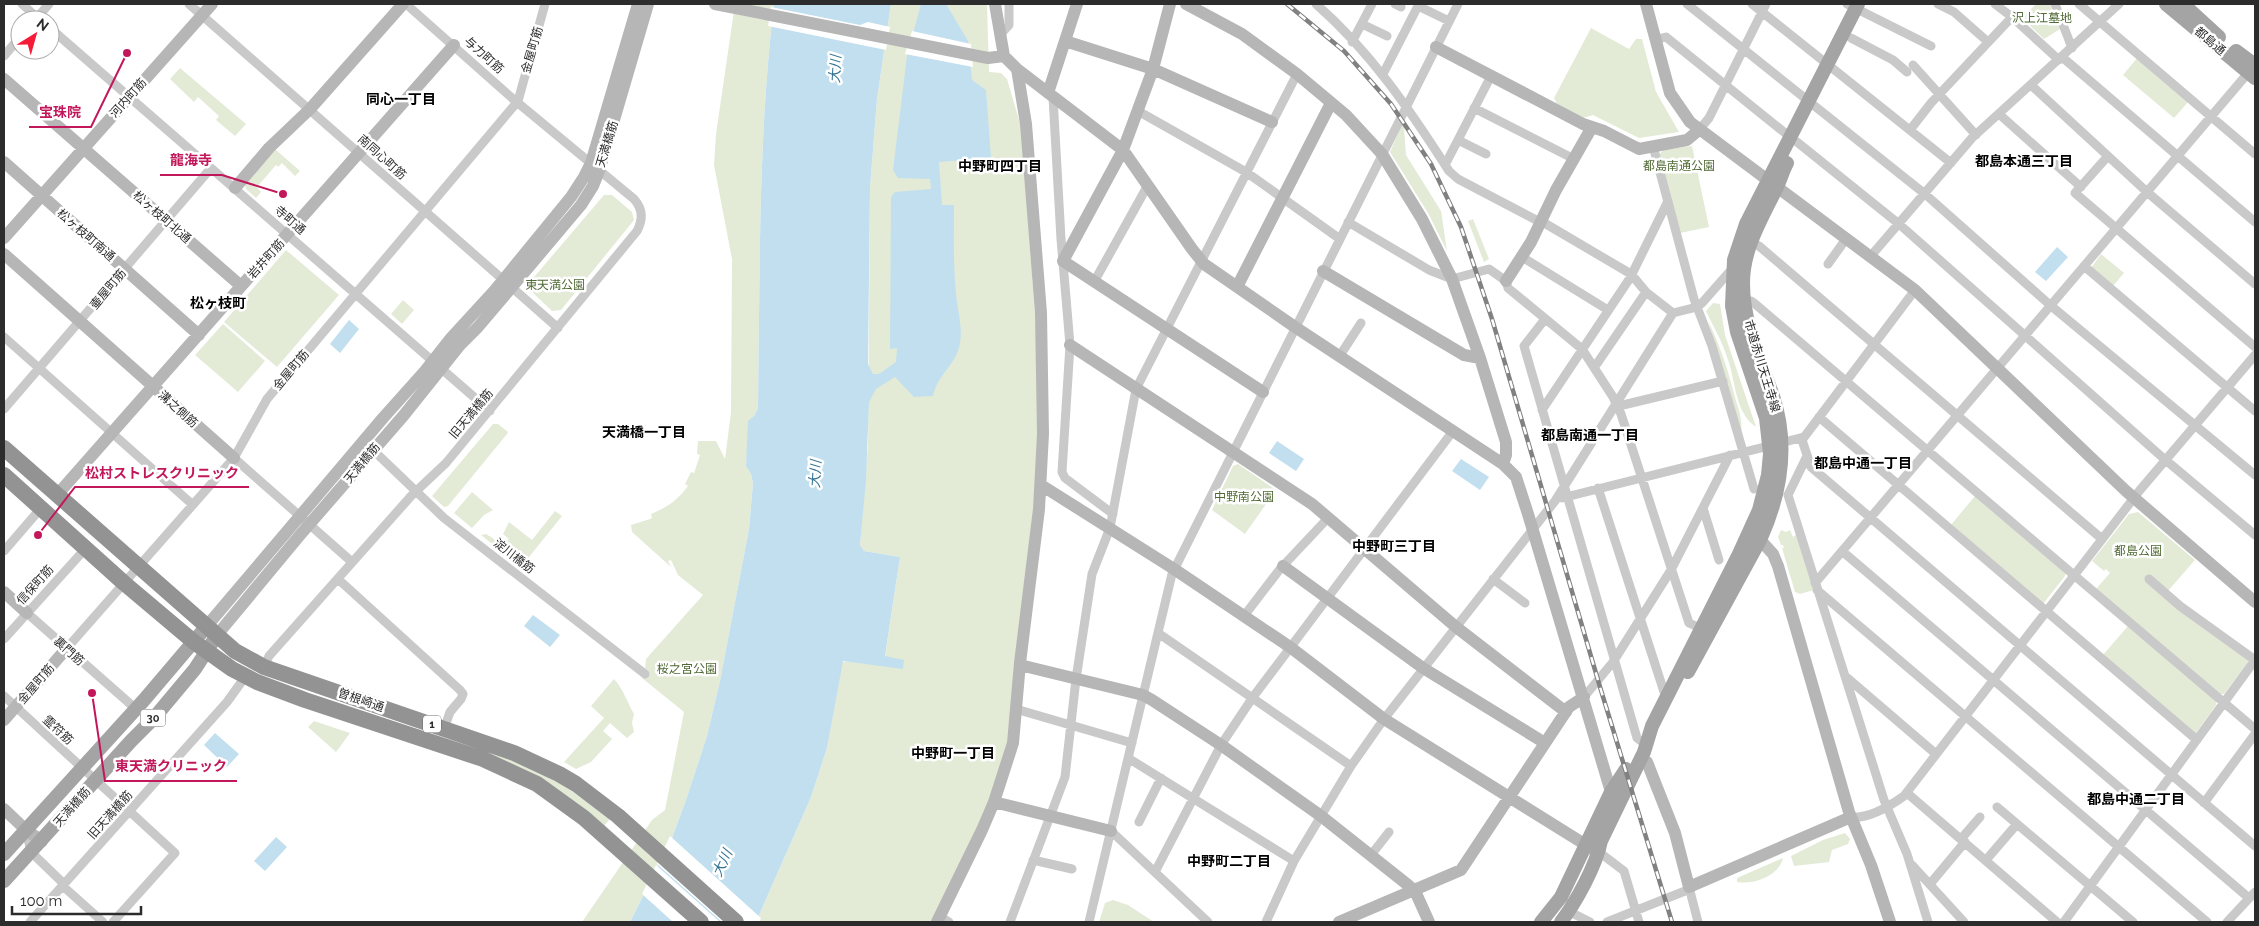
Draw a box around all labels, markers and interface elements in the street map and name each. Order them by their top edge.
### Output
north arrow [10,10,60,60]
park label: 沢上江墓地 [2012,11,2072,25]
text: N [34,15,52,34]
street label: 都島通 [2192,24,2228,58]
street label: 金屋町筋 [519,25,545,75]
street label: 与力町筋 [461,34,507,76]
water label: 大川 [826,53,844,83]
street label: 河内町筋 [107,75,149,121]
district label: 同心一丁目 [366,91,436,107]
callout: 宝珠院 [29,98,91,127]
text: 宝珠院 [39,104,81,120]
street label: 天満橋筋 [593,119,621,169]
street label: 南同心町筋 [355,132,409,182]
callout: 龍海寺 [160,146,222,175]
text: 龍海寺 [170,152,212,168]
district label: 都島本通三丁目 [1975,153,2073,169]
district label: 中野町四丁目 [958,158,1042,174]
park label: 都島南通公園 [1643,159,1715,173]
street label: 松ヶ枝町北通 [130,188,194,246]
street label: 寺町通 [272,203,308,237]
street label: 松ヶ枝町南通 [54,206,118,264]
street label: 岩井町筋 [245,236,287,282]
street label: 壷屋町筋 [87,266,129,312]
park label: 東天満公園 [525,278,585,292]
district label: 松ヶ枝町 [190,295,246,311]
street label: 市道赤川天王寺線 [1741,318,1783,414]
street label: 金屋町筋 [270,347,312,393]
street label: 旧天満橋筋 [446,387,496,441]
street label: 溝之側筋 [155,388,201,430]
district label: 天満橋一丁目 [602,424,686,440]
district label: 都島南通一丁目 [1541,427,1639,443]
street label: 天満橋筋 [341,440,383,486]
district label: 都島中通一丁目 [1814,455,1912,471]
callout: 松村ストレスクリニック [75,458,249,487]
water label: 大川 [806,458,824,488]
text: 松村ストレスクリニック [85,465,239,481]
park label: 中野南公園 [1214,490,1274,504]
street label: 淀川橋筋 [491,536,537,576]
district label: 中野町三丁目 [1352,538,1436,554]
park label: 都島公園 [2114,544,2162,558]
street label: 信保町筋 [14,562,56,608]
street label: 裏門筋 [51,634,87,668]
street label: 金屋町筋 [15,661,57,707]
park label: 桜之宮公園 [657,662,717,676]
street label: 曽根崎通 [336,686,386,714]
road number: 30 [140,710,166,726]
street label: 霊符筋 [40,713,76,747]
road number: 1 [423,716,441,732]
district label: 中野町一丁目 [911,745,995,761]
callout: 東天満クリニック [105,752,237,781]
text: 東天満クリニック [115,758,227,774]
street label: 天満橋筋 [51,784,93,830]
street label: 旧天満橋筋 [85,788,135,842]
district label: 都島中通二丁目 [2087,791,2185,807]
water label: 大川 [709,845,736,879]
district label: 中野町二丁目 [1187,853,1271,869]
scale bar [12,884,141,916]
text: 100 m [20,892,62,910]

